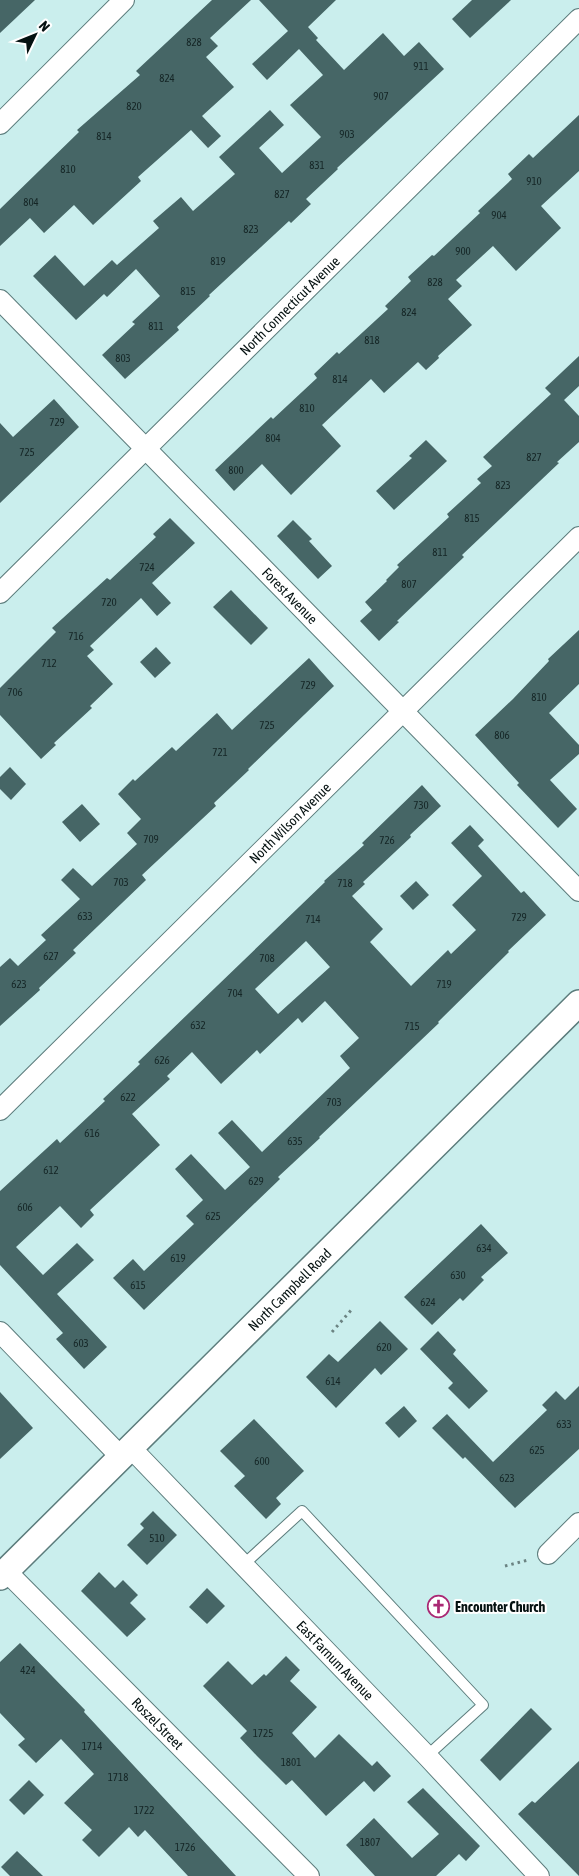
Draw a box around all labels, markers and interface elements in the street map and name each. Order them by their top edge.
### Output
north arrow [10,10,60,60]
text: N [36,18,53,35]
house number: 828 [186,36,202,48]
house number: 911 [413,60,429,72]
house number: 824 [159,72,175,84]
house number: 907 [373,90,389,102]
house number: 820 [126,100,142,112]
house number: 903 [339,128,355,140]
house number: 814 [96,130,112,142]
house number: 831 [309,159,325,171]
house number: 810 [60,163,76,175]
house number: 910 [526,175,542,187]
house number: 827 [274,188,290,200]
house number: 804 [23,196,39,208]
house number: 904 [491,209,507,221]
house number: 823 [243,223,259,235]
house number: 900 [455,245,471,257]
street label: North Connecticut Avenue [237,253,343,358]
house number: 819 [210,255,226,267]
house number: 828 [427,276,443,288]
house number: 815 [180,285,196,297]
house number: 824 [401,306,417,318]
house number: 811 [148,320,164,332]
house number: 818 [364,334,380,346]
house number: 803 [115,352,131,364]
house number: 814 [332,373,348,385]
house number: 810 [299,402,315,414]
house number: 729 [49,416,65,428]
house number: 804 [265,432,281,444]
house number: 725 [19,446,35,458]
house number: 827 [526,451,542,463]
house number: 800 [228,464,244,476]
house number: 823 [495,479,511,491]
house number: 815 [464,512,480,524]
house number: 811 [432,546,448,558]
house number: 724 [139,561,155,573]
street label: Forest Avenue [259,564,321,627]
house number: 807 [401,578,417,590]
house number: 720 [101,596,117,608]
house number: 716 [68,630,84,642]
house number: 712 [41,657,57,669]
house number: 729 [300,679,316,691]
house number: 706 [7,686,23,698]
house number: 810 [531,691,547,703]
house number: 725 [259,719,275,731]
house number: 806 [494,729,510,741]
house number: 721 [212,746,228,758]
street label: North Wilson Avenue [246,779,334,867]
house number: 730 [413,799,429,811]
house number: 709 [143,833,159,845]
house number: 726 [379,834,395,846]
house number: 703 [113,876,129,888]
house number: 718 [337,877,353,889]
house number: 633 [77,910,93,922]
house number: 729 [511,911,527,923]
house number: 714 [305,913,321,925]
house number: 627 [43,950,59,962]
house number: 708 [259,952,275,964]
house number: 623 [11,978,27,990]
house number: 719 [436,978,452,990]
house number: 704 [227,987,243,999]
house number: 632 [190,1019,206,1031]
house number: 715 [404,1020,420,1032]
house number: 626 [154,1054,170,1066]
house number: 622 [120,1091,136,1103]
house number: 703 [326,1096,342,1108]
house number: 616 [84,1127,100,1139]
house number: 635 [287,1135,303,1147]
house number: 612 [43,1164,59,1176]
house number: 629 [248,1175,264,1187]
house number: 606 [17,1201,33,1213]
house number: 625 [205,1210,221,1222]
house number: 634 [476,1242,492,1254]
street label: North Campbell Road [245,1245,335,1334]
house number: 619 [170,1252,186,1264]
house number: 630 [450,1269,466,1281]
house number: 615 [130,1279,146,1291]
house number: 624 [420,1296,436,1308]
house number: 603 [73,1337,89,1349]
house number: 620 [376,1341,392,1353]
house number: 614 [325,1375,341,1387]
house number: 633 [556,1418,572,1430]
house number: 625 [529,1444,545,1456]
house number: 600 [254,1455,270,1467]
house number: 623 [499,1472,515,1484]
house number: 510 [149,1532,165,1544]
church icon: Encounter Church [427,1595,451,1619]
place label: Encounter Church [455,1599,546,1615]
street label: East Farnum Avenue [293,1617,377,1703]
house number: 424 [20,1664,36,1676]
street label: Roszel Street [129,1694,187,1753]
house number: 1725 [253,1727,273,1739]
house number: 1714 [82,1740,102,1752]
house number: 1801 [281,1756,301,1768]
house number: 1718 [108,1771,128,1783]
house number: 1722 [134,1804,154,1816]
house number: 1807 [360,1836,380,1848]
house number: 1726 [175,1841,195,1853]

